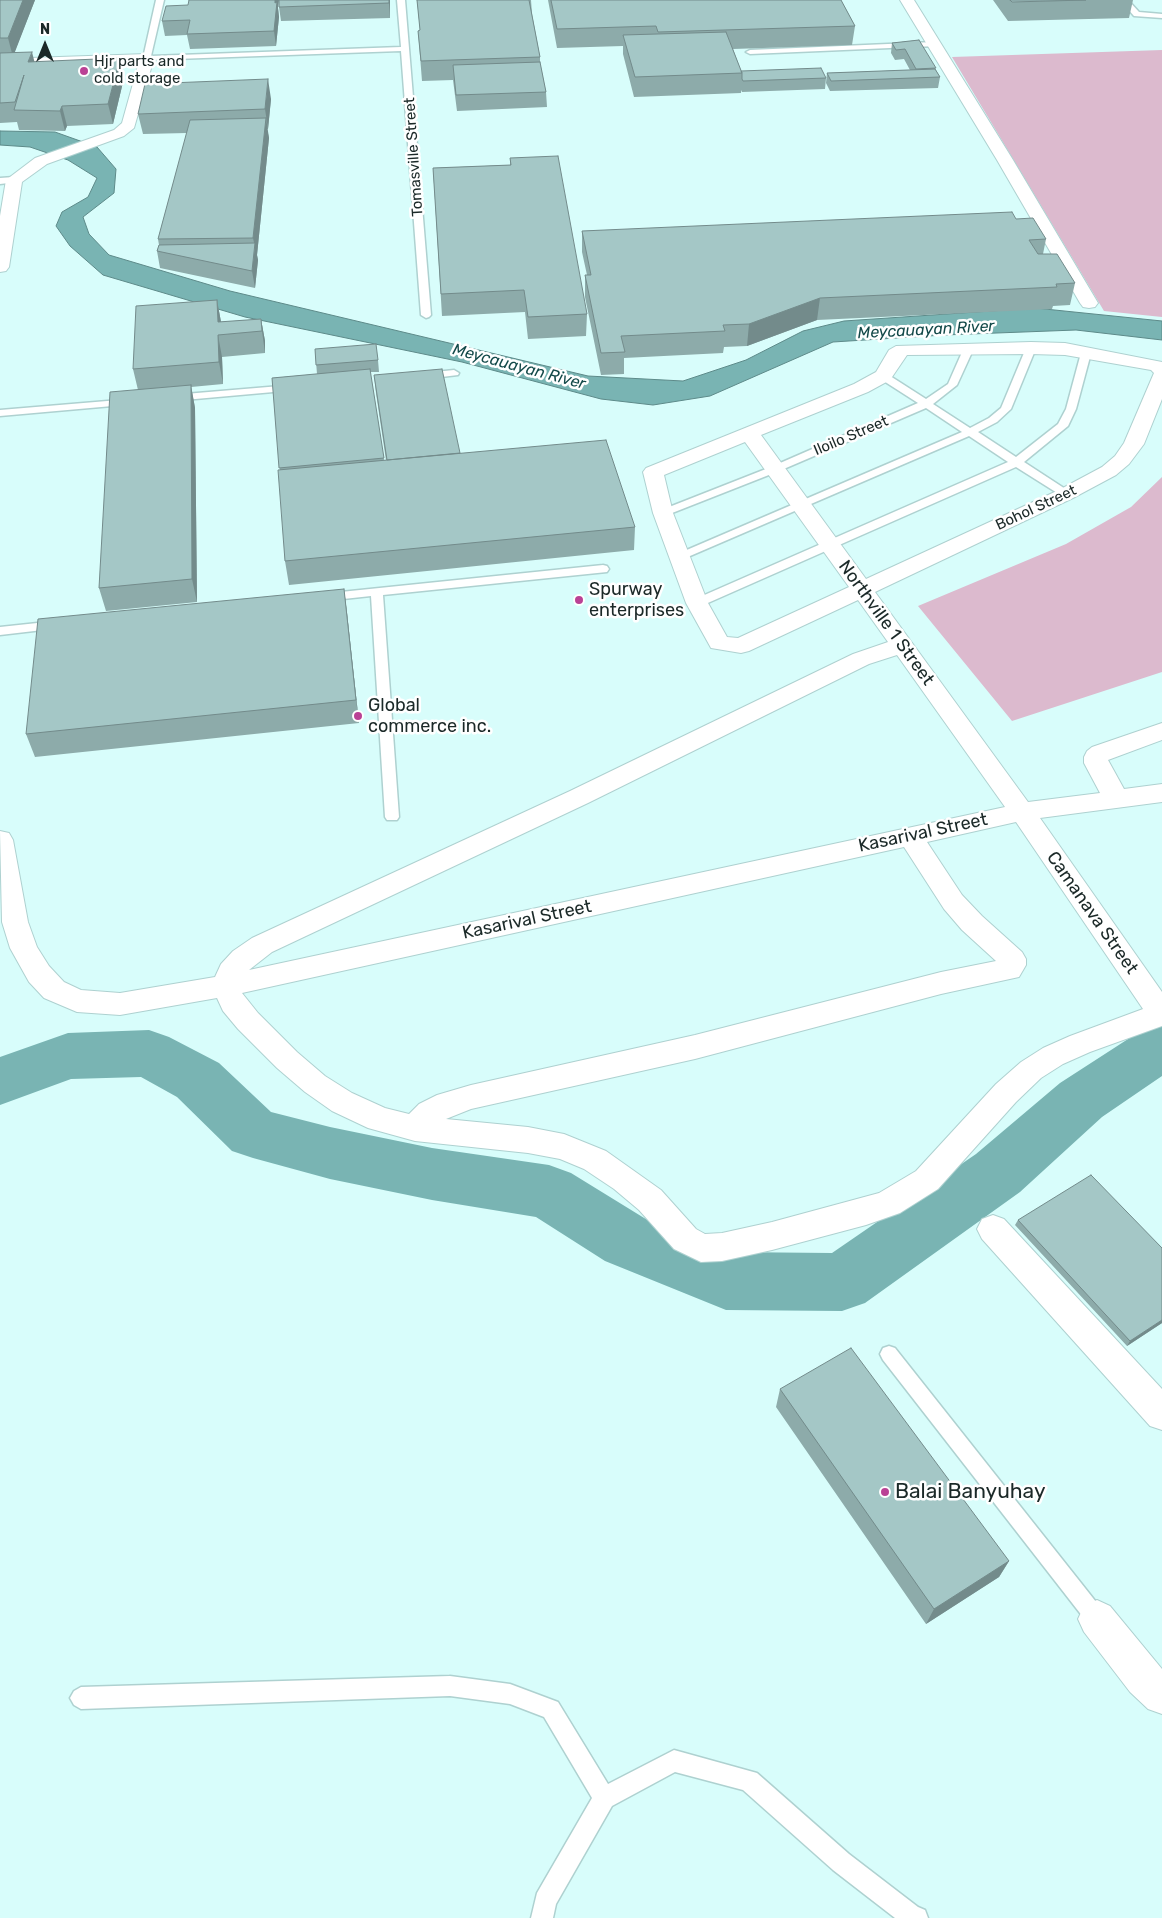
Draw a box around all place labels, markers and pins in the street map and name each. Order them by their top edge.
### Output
place label: Hjr parts and cold storage [94,53,184,88]
marker: Hjr parts and cold storage [78,65,90,77]
place label: Spurway enterprises [589,579,684,622]
marker: Spurway enterprises [573,594,585,606]
place label: Global commerce inc. [368,695,491,738]
marker: Global commerce inc. [352,710,364,722]
place label: Balai Banyuhay [895,1479,1046,1505]
marker: Balai Banyuhay [879,1486,891,1498]

